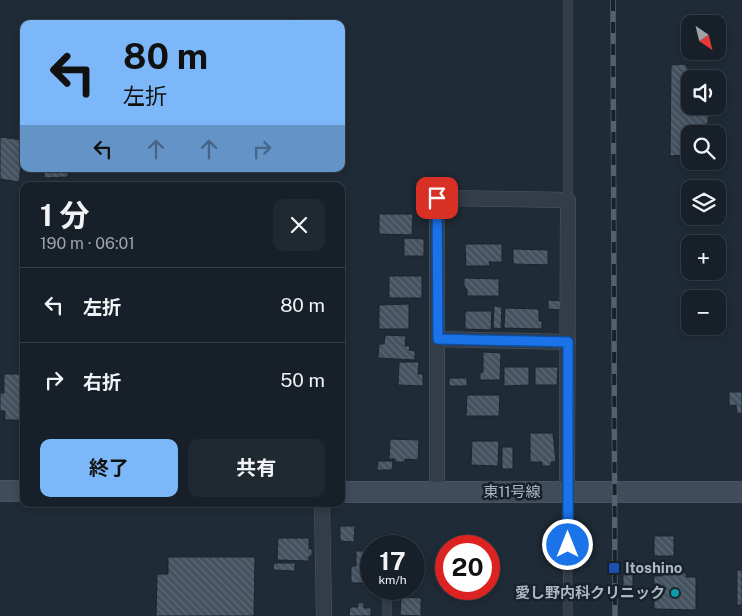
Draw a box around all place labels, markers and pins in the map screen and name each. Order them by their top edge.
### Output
pin [416,177,458,219]
place label: Itoshino [625,559,683,576]
marker: Itoshino [607,561,621,575]
place label: 愛し野内科クリニック [515,584,665,601]
marker: 愛し野内科クリニック [669,587,681,599]

